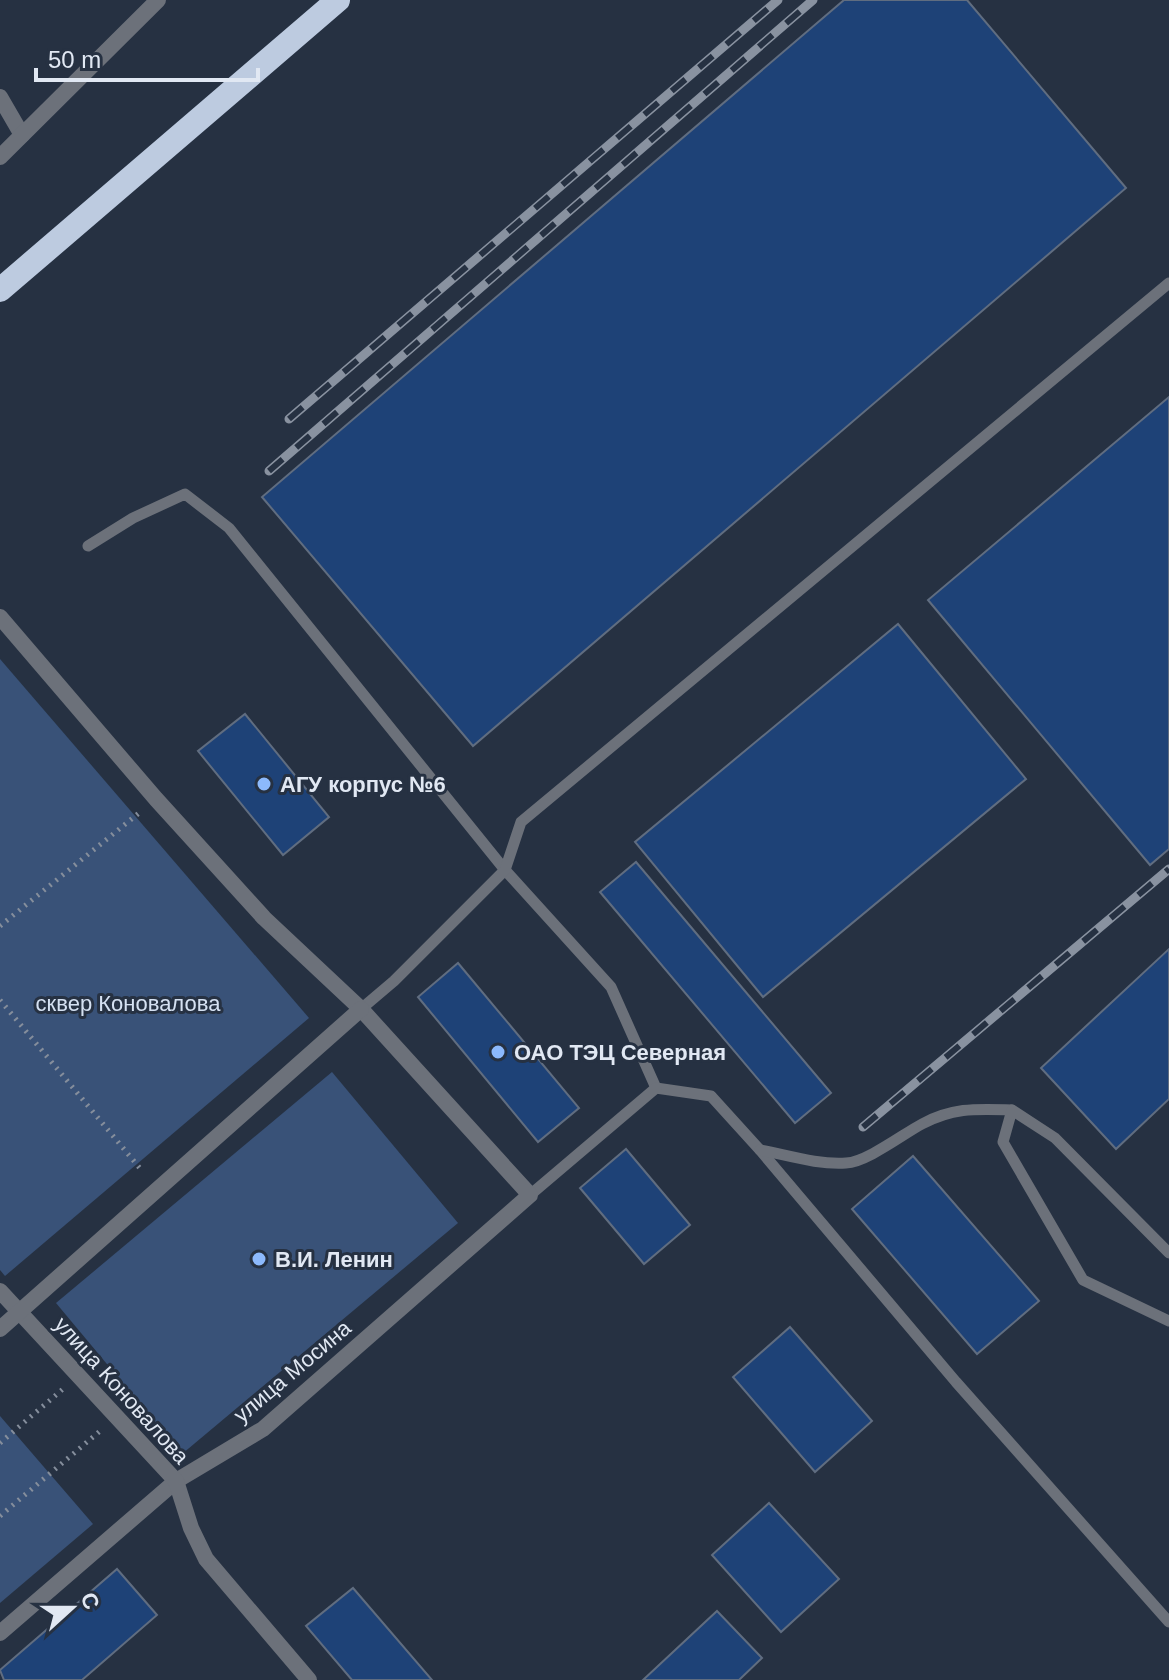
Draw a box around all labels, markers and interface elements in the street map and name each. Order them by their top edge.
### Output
scale bar [36,32,258,82]
text: 50 m [48,46,101,73]
place label: АГУ корпус №6 [280,772,446,797]
marker: АГУ корпус №6 [255,775,273,793]
park label: сквер Коновалова [36,991,221,1016]
place label: ОАО ТЭЦ Северная [514,1040,726,1065]
marker: ОАО ТЭЦ Северная [489,1043,507,1061]
place label: В.И. Ленин [275,1247,393,1272]
marker: В.И. Ленин [250,1250,268,1268]
street label: улица Коновалова [49,1312,195,1469]
street label: улица Мосина [229,1315,357,1428]
north arrow [32,1568,112,1648]
text: С [76,1589,105,1613]

